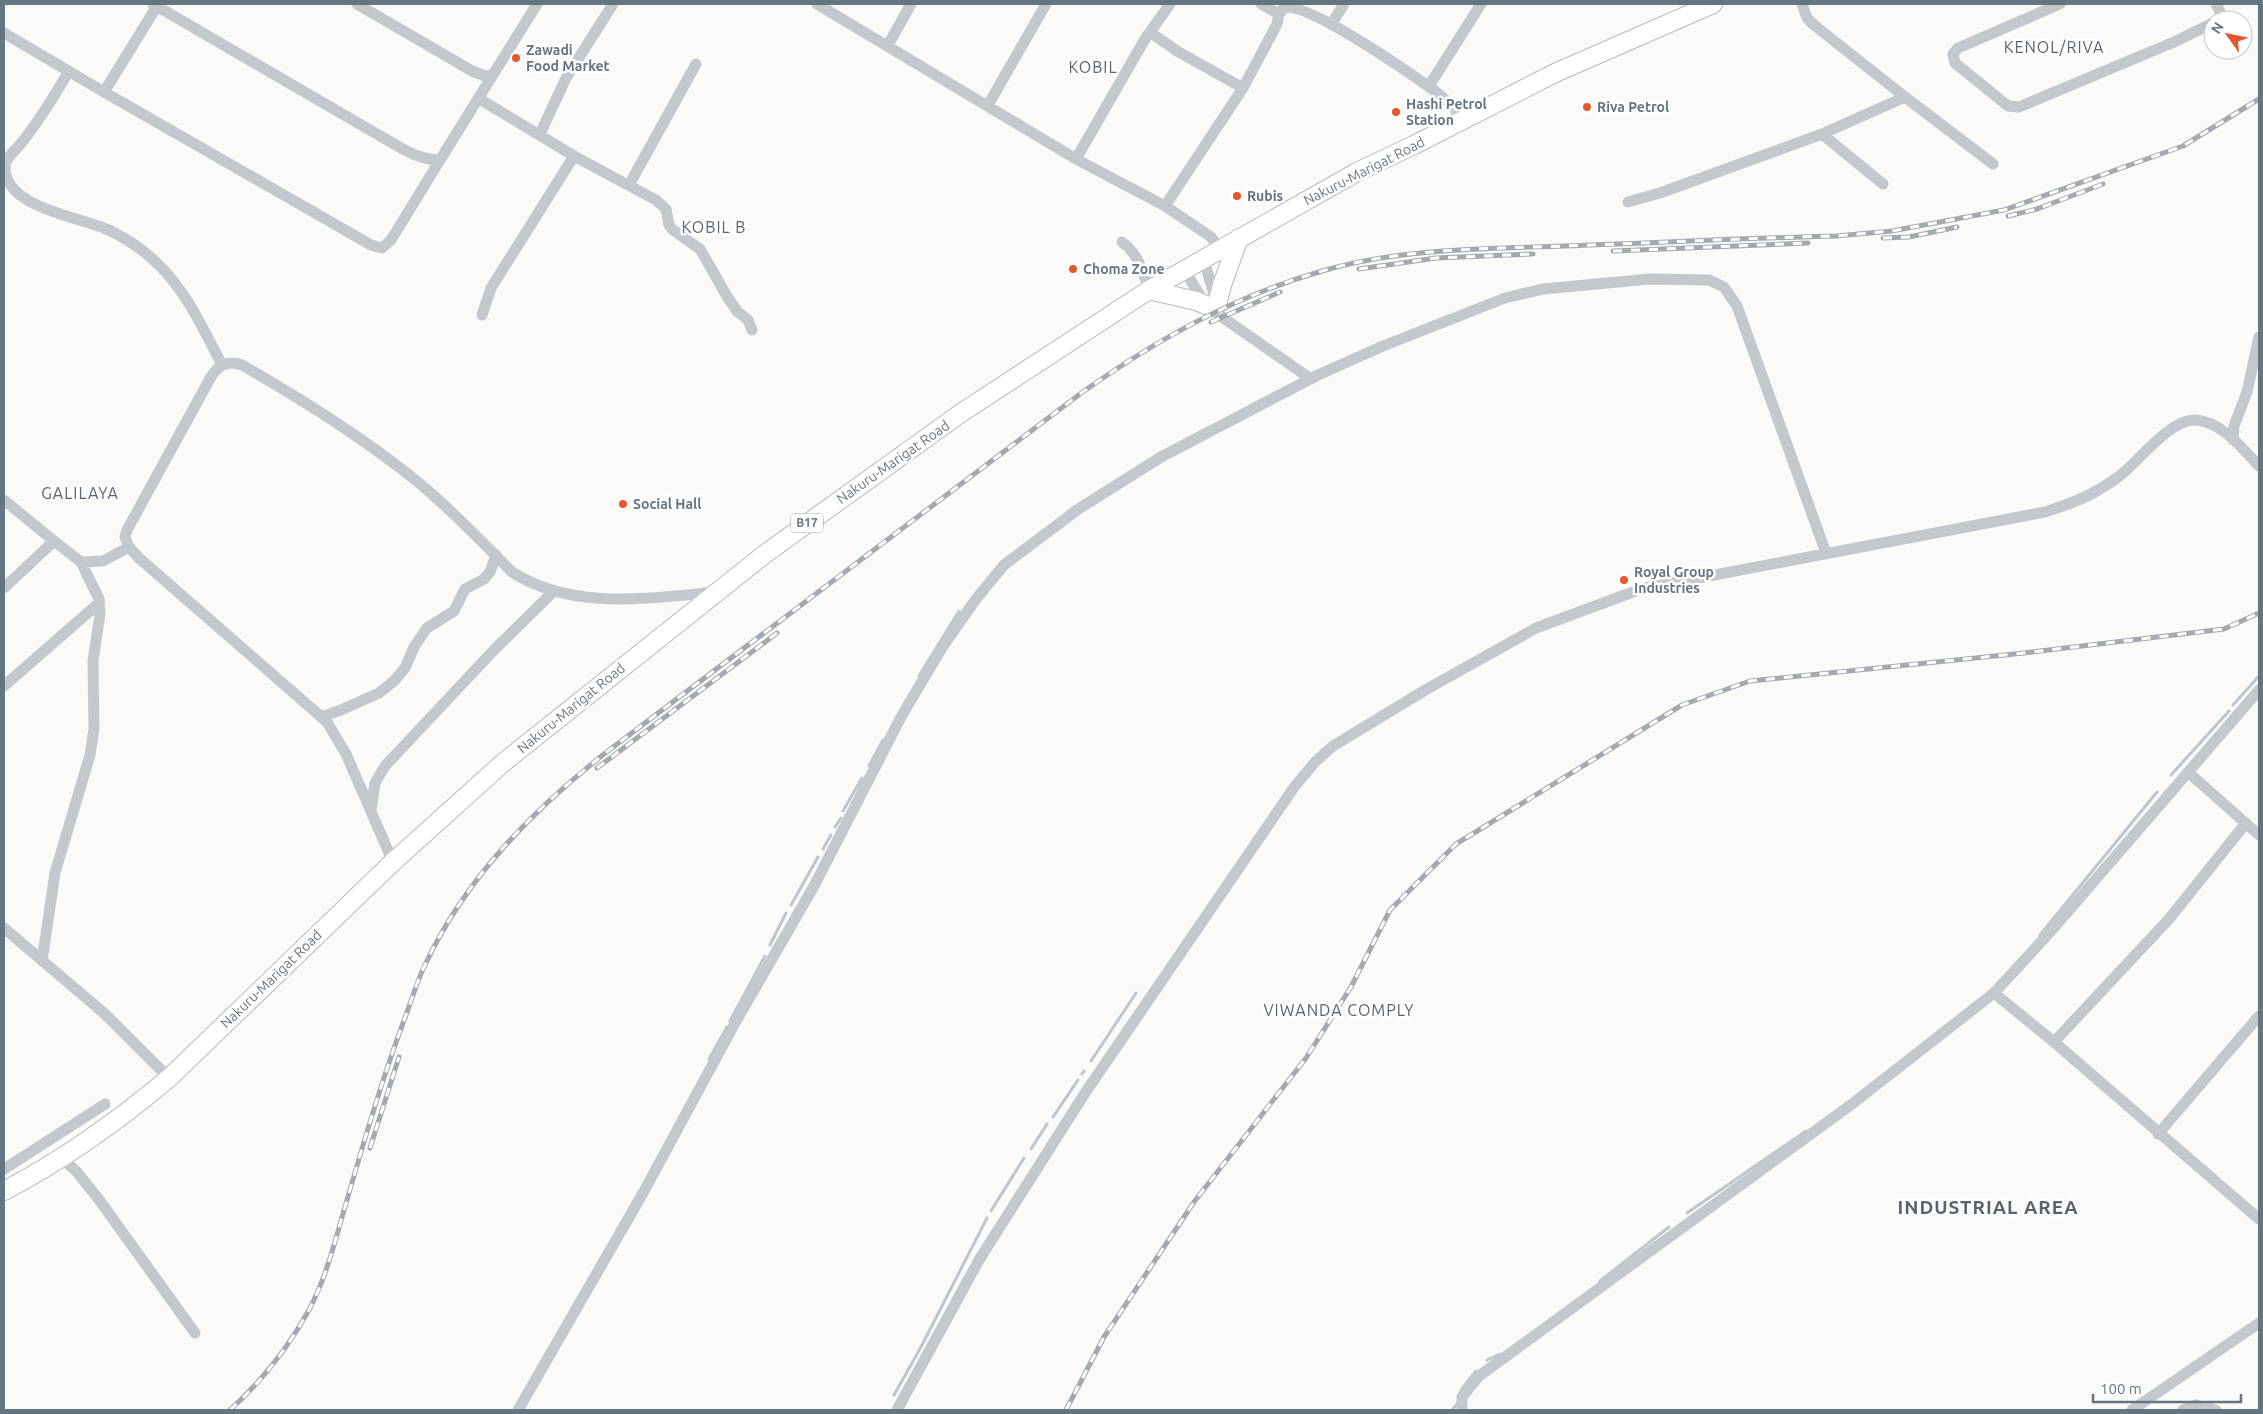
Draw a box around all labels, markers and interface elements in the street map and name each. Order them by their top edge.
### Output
north arrow [2203,10,2253,60]
text: N [2208,19,2227,37]
district label: KENOL/RIVA [2004,38,2104,56]
place label: Zawadi Food Market [526,42,610,74]
marker: Zawadi Food Market [510,52,522,64]
district label: KOBIL [1068,58,1118,76]
place label: Hashi Petrol Station [1406,96,1487,128]
place label: Riva Petrol [1597,99,1669,115]
marker: Riva Petrol [1581,101,1593,113]
marker: Hashi Petrol Station [1390,106,1402,118]
street label: Nakuru-Marigat Road [1301,133,1427,209]
place label: Rubis [1247,188,1284,204]
marker: Rubis [1231,190,1243,202]
district label: KOBIL B [682,218,746,236]
place label: Choma Zone [1083,261,1164,277]
marker: Choma Zone [1067,263,1079,275]
street label: Nakuru-Marigat Road [834,417,952,507]
district label: GALILAYA [41,484,119,502]
place label: Social Hall [633,496,702,512]
marker: Social Hall [617,498,629,510]
road number: B17 [791,514,823,532]
place label: Royal Group Industries [1634,564,1714,596]
marker: Royal Group Industries [1618,574,1630,586]
street label: Nakuru-Marigat Road [514,660,628,756]
street label: Nakuru-Marigat Road [217,927,325,1031]
district label: VIWANDA COMPLY [1263,1001,1415,1019]
district label: INDUSTRIAL AREA [1897,1196,2079,1218]
scale bar [2093,1372,2240,1404]
text: 100 m [2100,1380,2142,1397]

